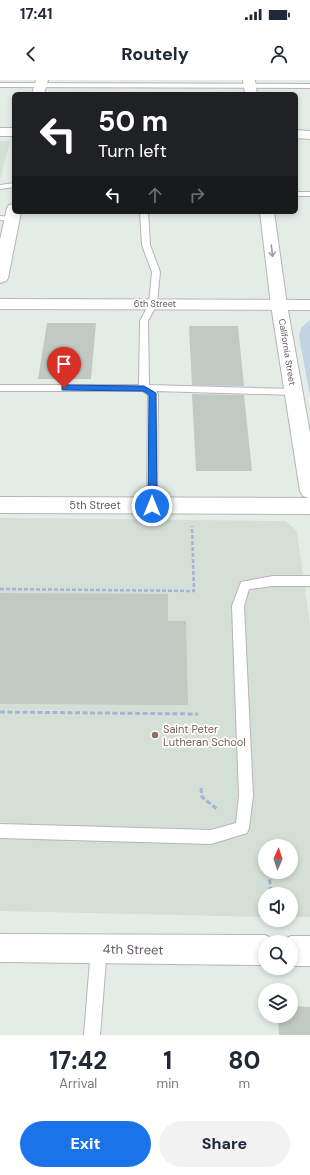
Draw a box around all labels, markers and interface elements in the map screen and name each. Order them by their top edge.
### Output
text: 17:41 [20,4,53,24]
text: Routely [121,42,189,66]
icon: back [20,43,42,65]
icon: person [268,43,290,65]
text: 50 m [98,103,168,140]
icon: left [32,108,84,160]
text: Turn left [98,139,167,163]
icon: left [102,184,124,206]
icon: ahead [144,184,166,206]
icon: right [186,184,208,206]
one-way arrow [268,244,276,257]
street label: 6th Street [134,298,177,310]
street label: California Street [276,318,298,387]
pin [47,347,81,388]
icon: arrive [53,353,75,375]
position arrow [131,485,173,527]
street label: 5th Street [69,498,121,512]
place label: Saint Peter Lutheran School [163,722,246,749]
marker: Saint Peter Lutheran School [150,730,160,740]
north arrow [258,839,298,879]
map controls [258,839,298,1023]
button: sound [258,887,298,927]
button: search [258,935,298,975]
street label: 4th Street [102,940,164,959]
button: layers [258,983,298,1023]
text: 17:42 [50,1045,107,1076]
text: 1 [163,1045,172,1076]
text: 80 [228,1045,260,1076]
text: Arrival [59,1075,97,1092]
text: min [157,1075,179,1092]
text: m [239,1075,250,1092]
button: Exit [20,1121,151,1167]
button: Share [159,1121,290,1167]

